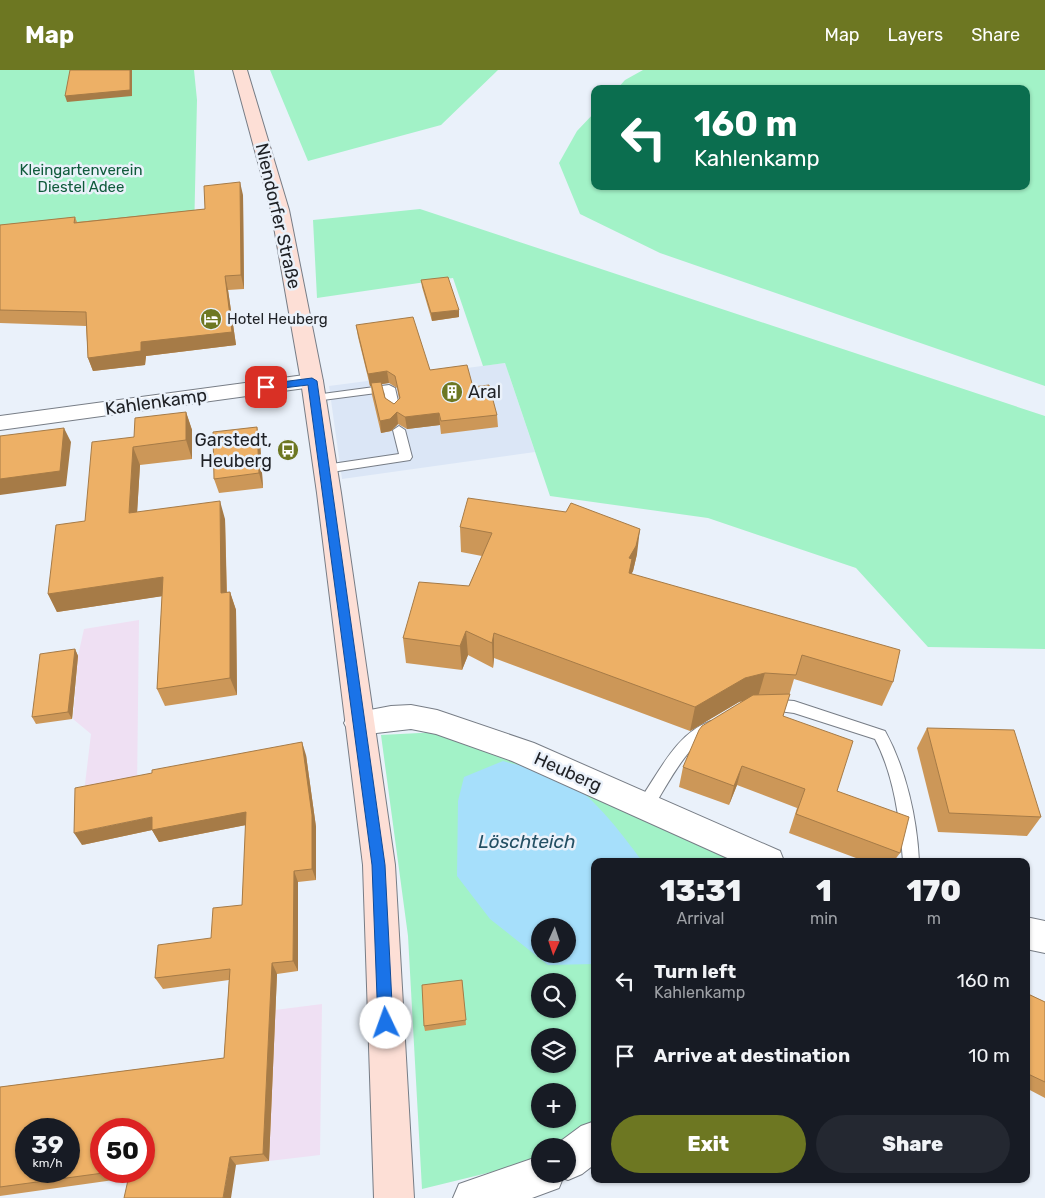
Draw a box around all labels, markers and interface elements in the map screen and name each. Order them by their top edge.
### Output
text: Map [25,21,74,49]
text: Map [825,24,860,46]
text: Layers [888,24,943,46]
text: Share [971,24,1020,46]
text: 160 m [694,103,798,145]
icon: left [611,105,676,170]
street label: Niendorfer Straße [251,141,305,291]
text: Kahlenkamp [694,145,820,172]
park label: Kleingartenverein Diestel Adee [20,161,142,196]
hotel icon: Hotel Heuberg [199,307,223,331]
place label: Hotel Heuberg [227,310,328,328]
pin [245,366,287,408]
icon: arrive [252,373,280,401]
building icon: Aral [440,380,464,404]
place label: Aral [468,381,501,403]
street label: Kahlenkamp [104,384,208,420]
place label: Garstedt, Heuberg [194,429,272,472]
bus stop icon: Garstedt, Heuberg [276,438,300,462]
street label: Heuberg [531,747,605,797]
water label: Löschteich [478,830,576,853]
text: 13:31 [660,873,741,909]
text: 1 [816,873,832,909]
text: 170 [907,873,961,909]
text: Arrival [676,909,725,928]
text: min [810,909,838,928]
text: m [927,909,941,928]
north arrow [531,918,576,962]
map controls [531,918,576,1183]
text: Turn left [654,960,736,983]
icon: left [611,967,639,995]
text: 160 m [957,969,1010,992]
button: search [531,973,576,1018]
text: Kahlenkamp [654,983,745,1002]
position arrow [359,996,411,1048]
button: layers [531,1028,576,1073]
icon: arrive [611,1042,639,1070]
text: Arrive at destination [654,1044,850,1067]
text: 10 m [968,1044,1010,1067]
button: + [531,1083,576,1128]
button: Exit [611,1115,806,1173]
button: Share [816,1115,1010,1173]
speed limit sign: 50 [90,1118,155,1183]
text: 39 [31,1130,64,1159]
button: − [531,1138,576,1183]
text: km/h [33,1156,62,1170]

